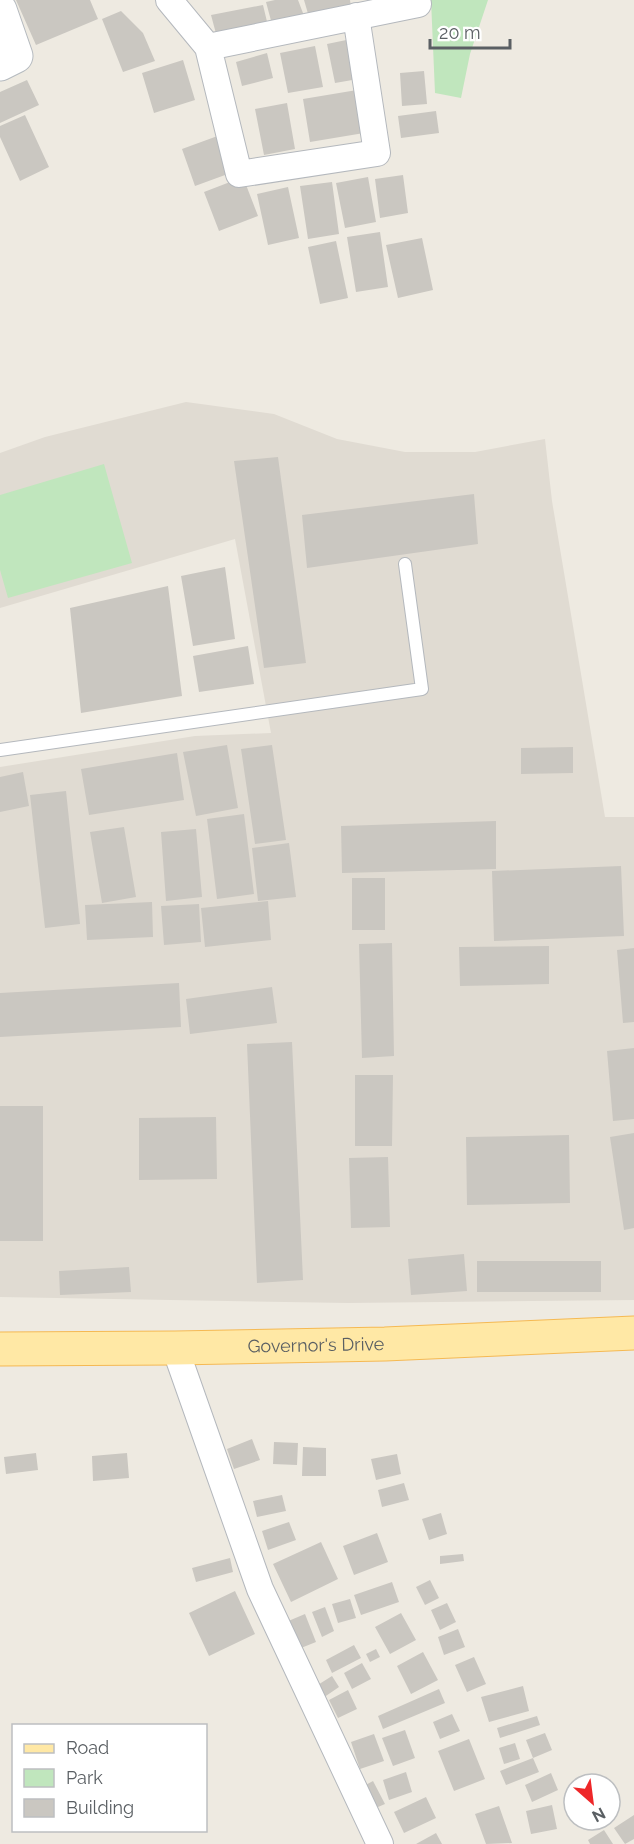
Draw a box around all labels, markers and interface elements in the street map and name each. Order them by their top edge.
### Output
scale bar [430,12,510,50]
text: 20 m [439,22,481,43]
street label: Governor's Drive [247,1333,385,1357]
legend [12,1724,207,1832]
text: Road [66,1737,109,1758]
text: Park [66,1767,103,1788]
north arrow [562,1772,622,1832]
text: Building [66,1797,134,1818]
text: N [589,1804,609,1826]

